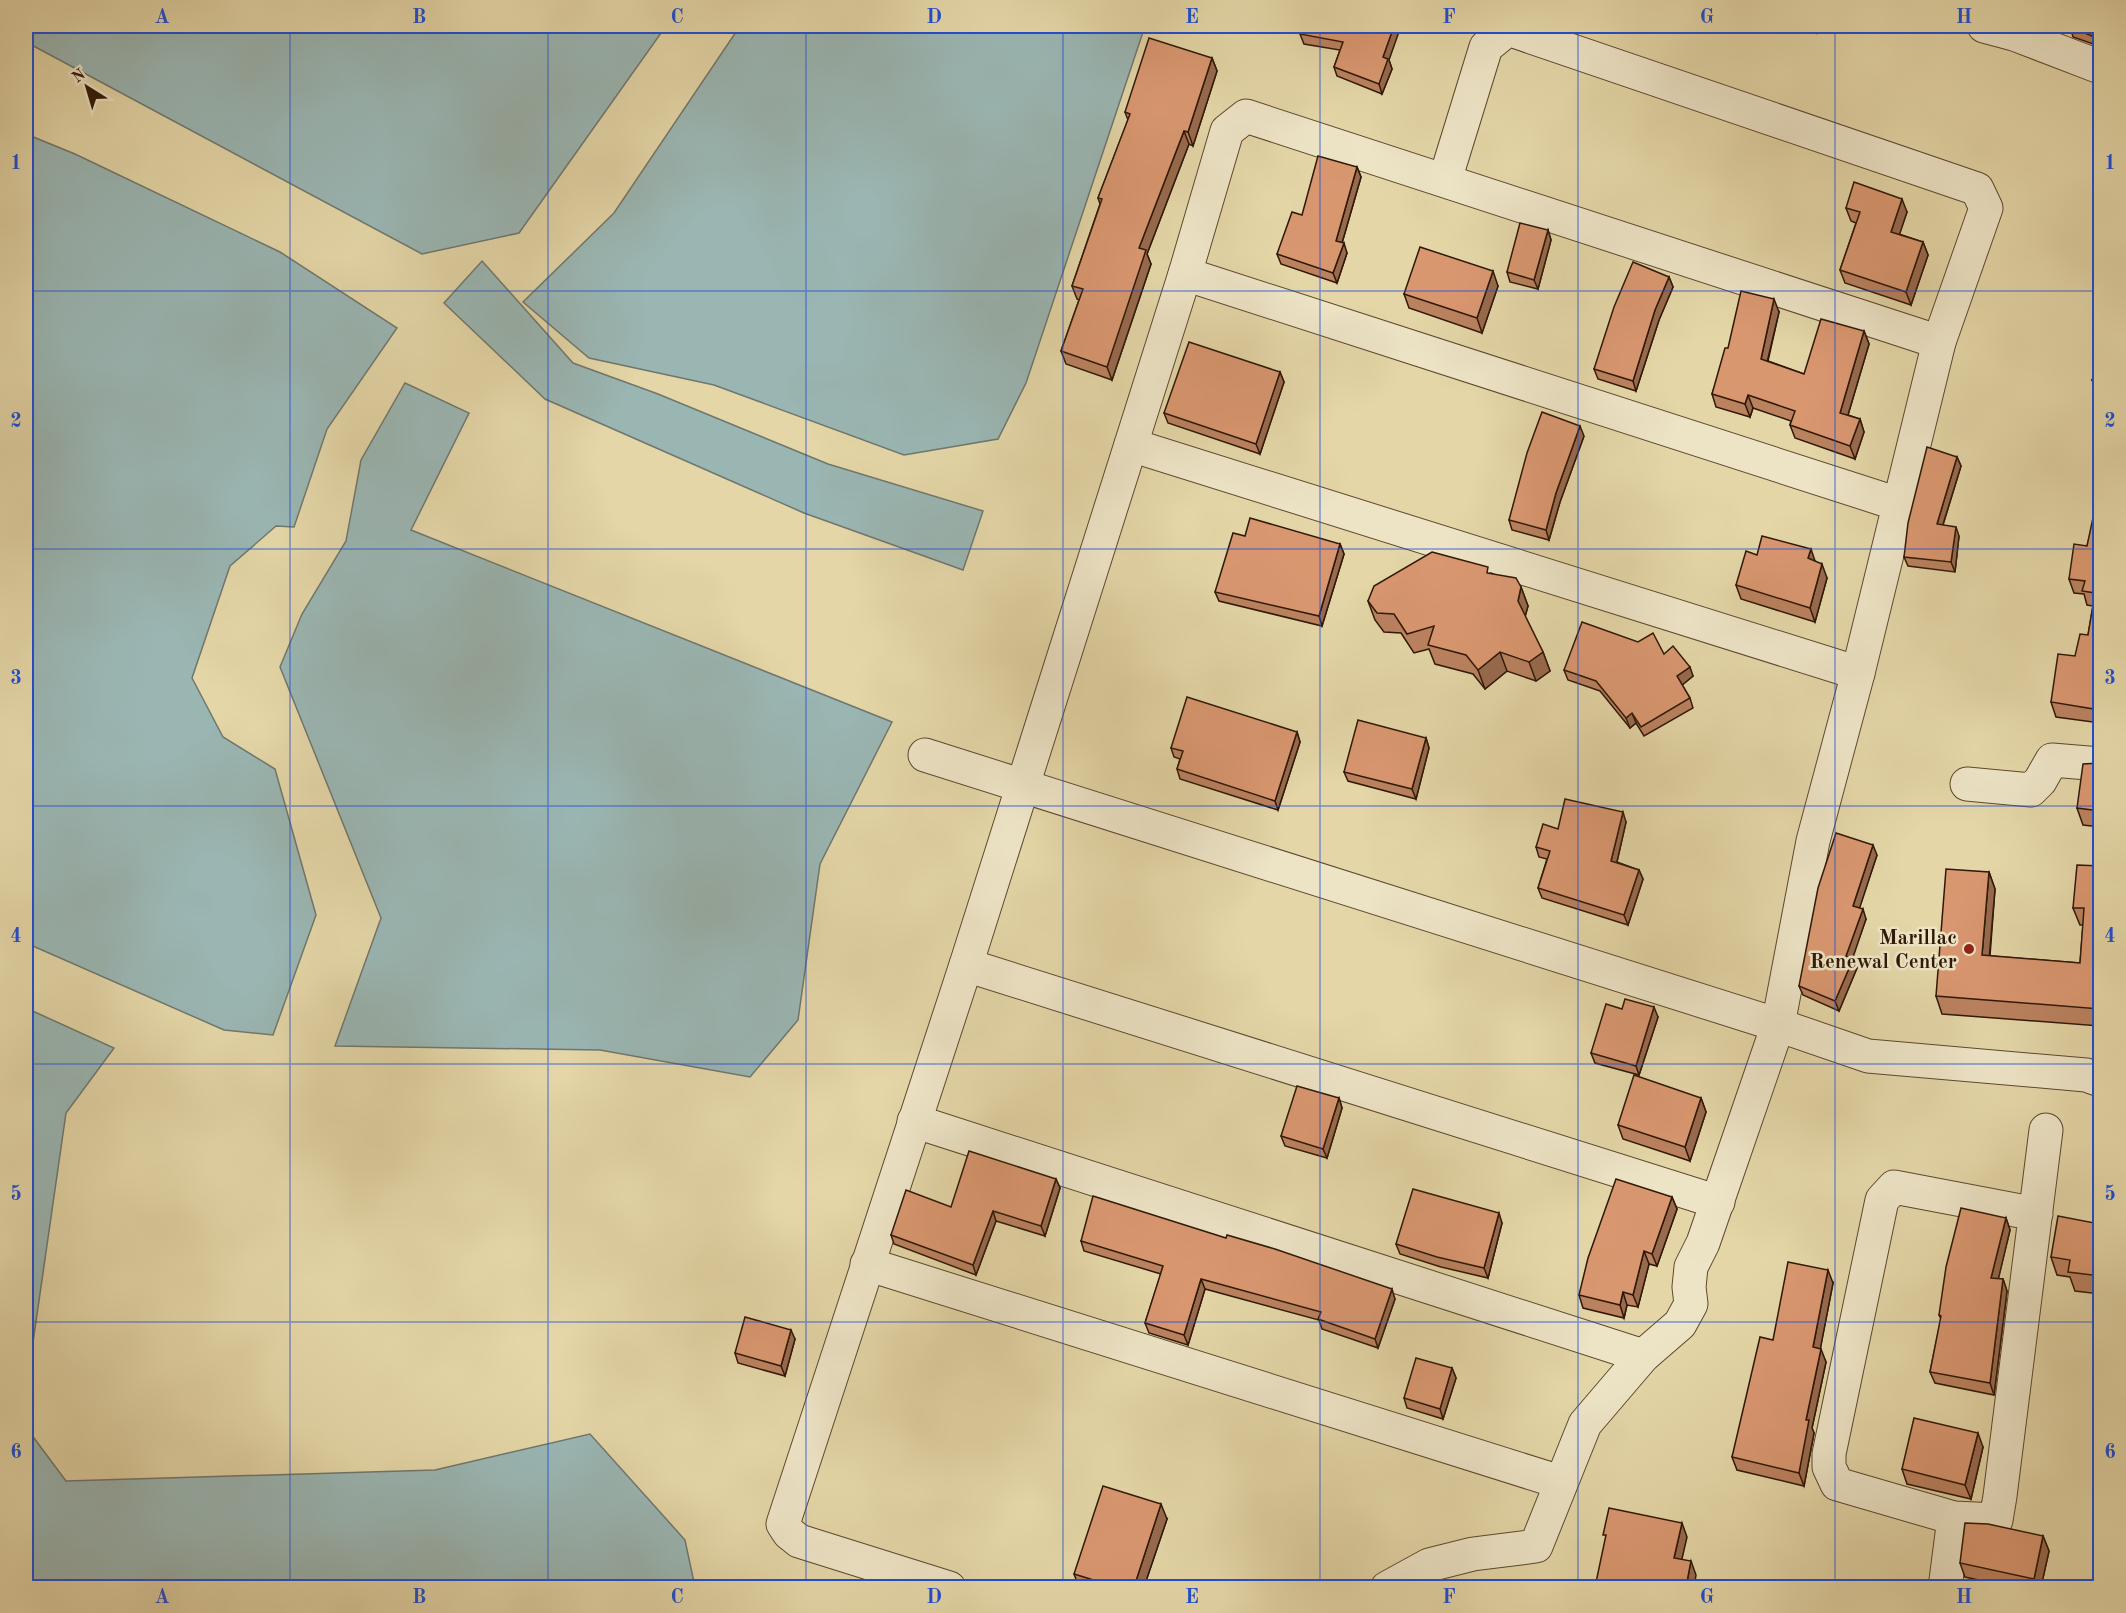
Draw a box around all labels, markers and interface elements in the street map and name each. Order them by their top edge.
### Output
text: A [154,8,170,28]
text: B [412,8,426,28]
text: C [670,8,684,28]
text: D [926,8,942,28]
text: E [1185,8,1199,28]
text: F [1442,8,1456,28]
text: G [1700,8,1714,28]
text: H [1956,8,1972,28]
north arrow [57,57,117,117]
text: N [69,66,89,87]
text: 1 [10,154,22,174]
text: 1 [2104,154,2116,174]
text: 2 [10,412,22,432]
text: 2 [2104,412,2116,432]
text: 3 [10,669,22,689]
text: 3 [2104,669,2116,689]
text: 4 [10,927,22,947]
text: 4 [2104,927,2116,947]
place label: Marillac Renewal Center [1810,928,1957,973]
marker: Marillac Renewal Center [1962,942,1976,956]
text: 5 [10,1184,22,1205]
text: 5 [2104,1184,2116,1205]
text: 6 [10,1443,22,1463]
text: 6 [2104,1443,2116,1463]
text: A [154,1588,170,1608]
text: B [412,1588,426,1608]
text: C [670,1588,684,1608]
text: D [926,1588,942,1608]
text: E [1185,1588,1199,1608]
text: F [1442,1588,1456,1608]
text: G [1700,1588,1714,1608]
text: H [1956,1588,1972,1608]

